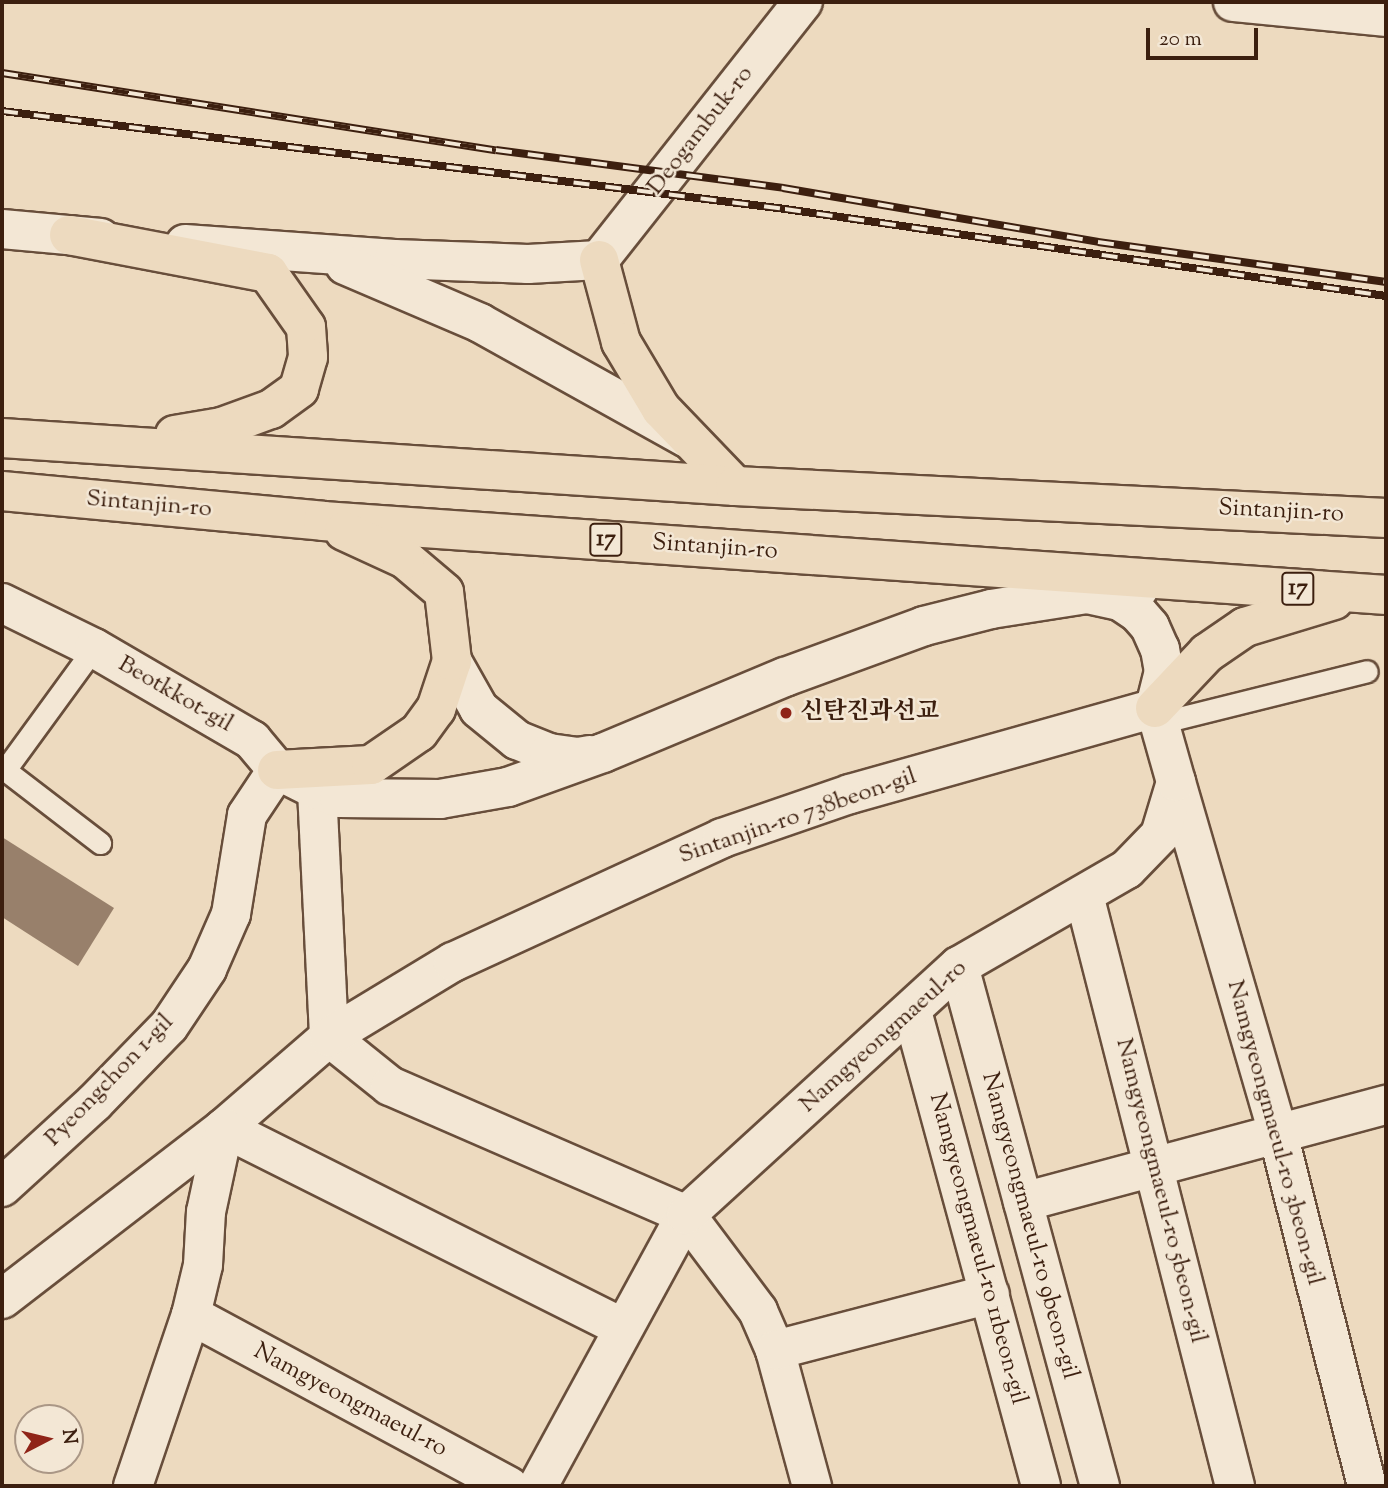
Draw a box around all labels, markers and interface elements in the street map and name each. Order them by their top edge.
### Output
scale bar [1150,14,1262,58]
text: 20 m [1159,25,1202,55]
street label: Deogambuk-ro [642,61,760,201]
street label: Sintanjin-ro [85,485,213,525]
street label: Sintanjin-ro [1217,494,1345,530]
road number: 17 [588,520,624,560]
street label: Sintanjin-ro [651,529,779,567]
road number: 17 [1280,569,1316,608]
street label: Beotkkot-gil [112,651,238,739]
place label: 신탄진과선교 [800,699,939,727]
marker: 신탄진과선교 [778,705,794,721]
street label: Sintanjin-ro 738beon-gil [675,763,921,871]
street label: Namgyeongmaeul-ro [794,954,974,1120]
street label: Namgyeongmaeul-ro 3beon-gil [1219,977,1329,1289]
street label: Pyeongchon 1-gil [40,1009,180,1153]
street label: Namgyeongmaeul-ro 5beon-gil [1108,1036,1212,1346]
street label: Namgyeongmaeul-ro 9beon-gil [974,1069,1084,1383]
street label: Namgyeongmaeul-ro 11beon-gil [922,1090,1032,1408]
street label: Namgyeongmaeul-ro [248,1338,452,1464]
north arrow [14,1404,84,1474]
text: N [54,1427,83,1446]

